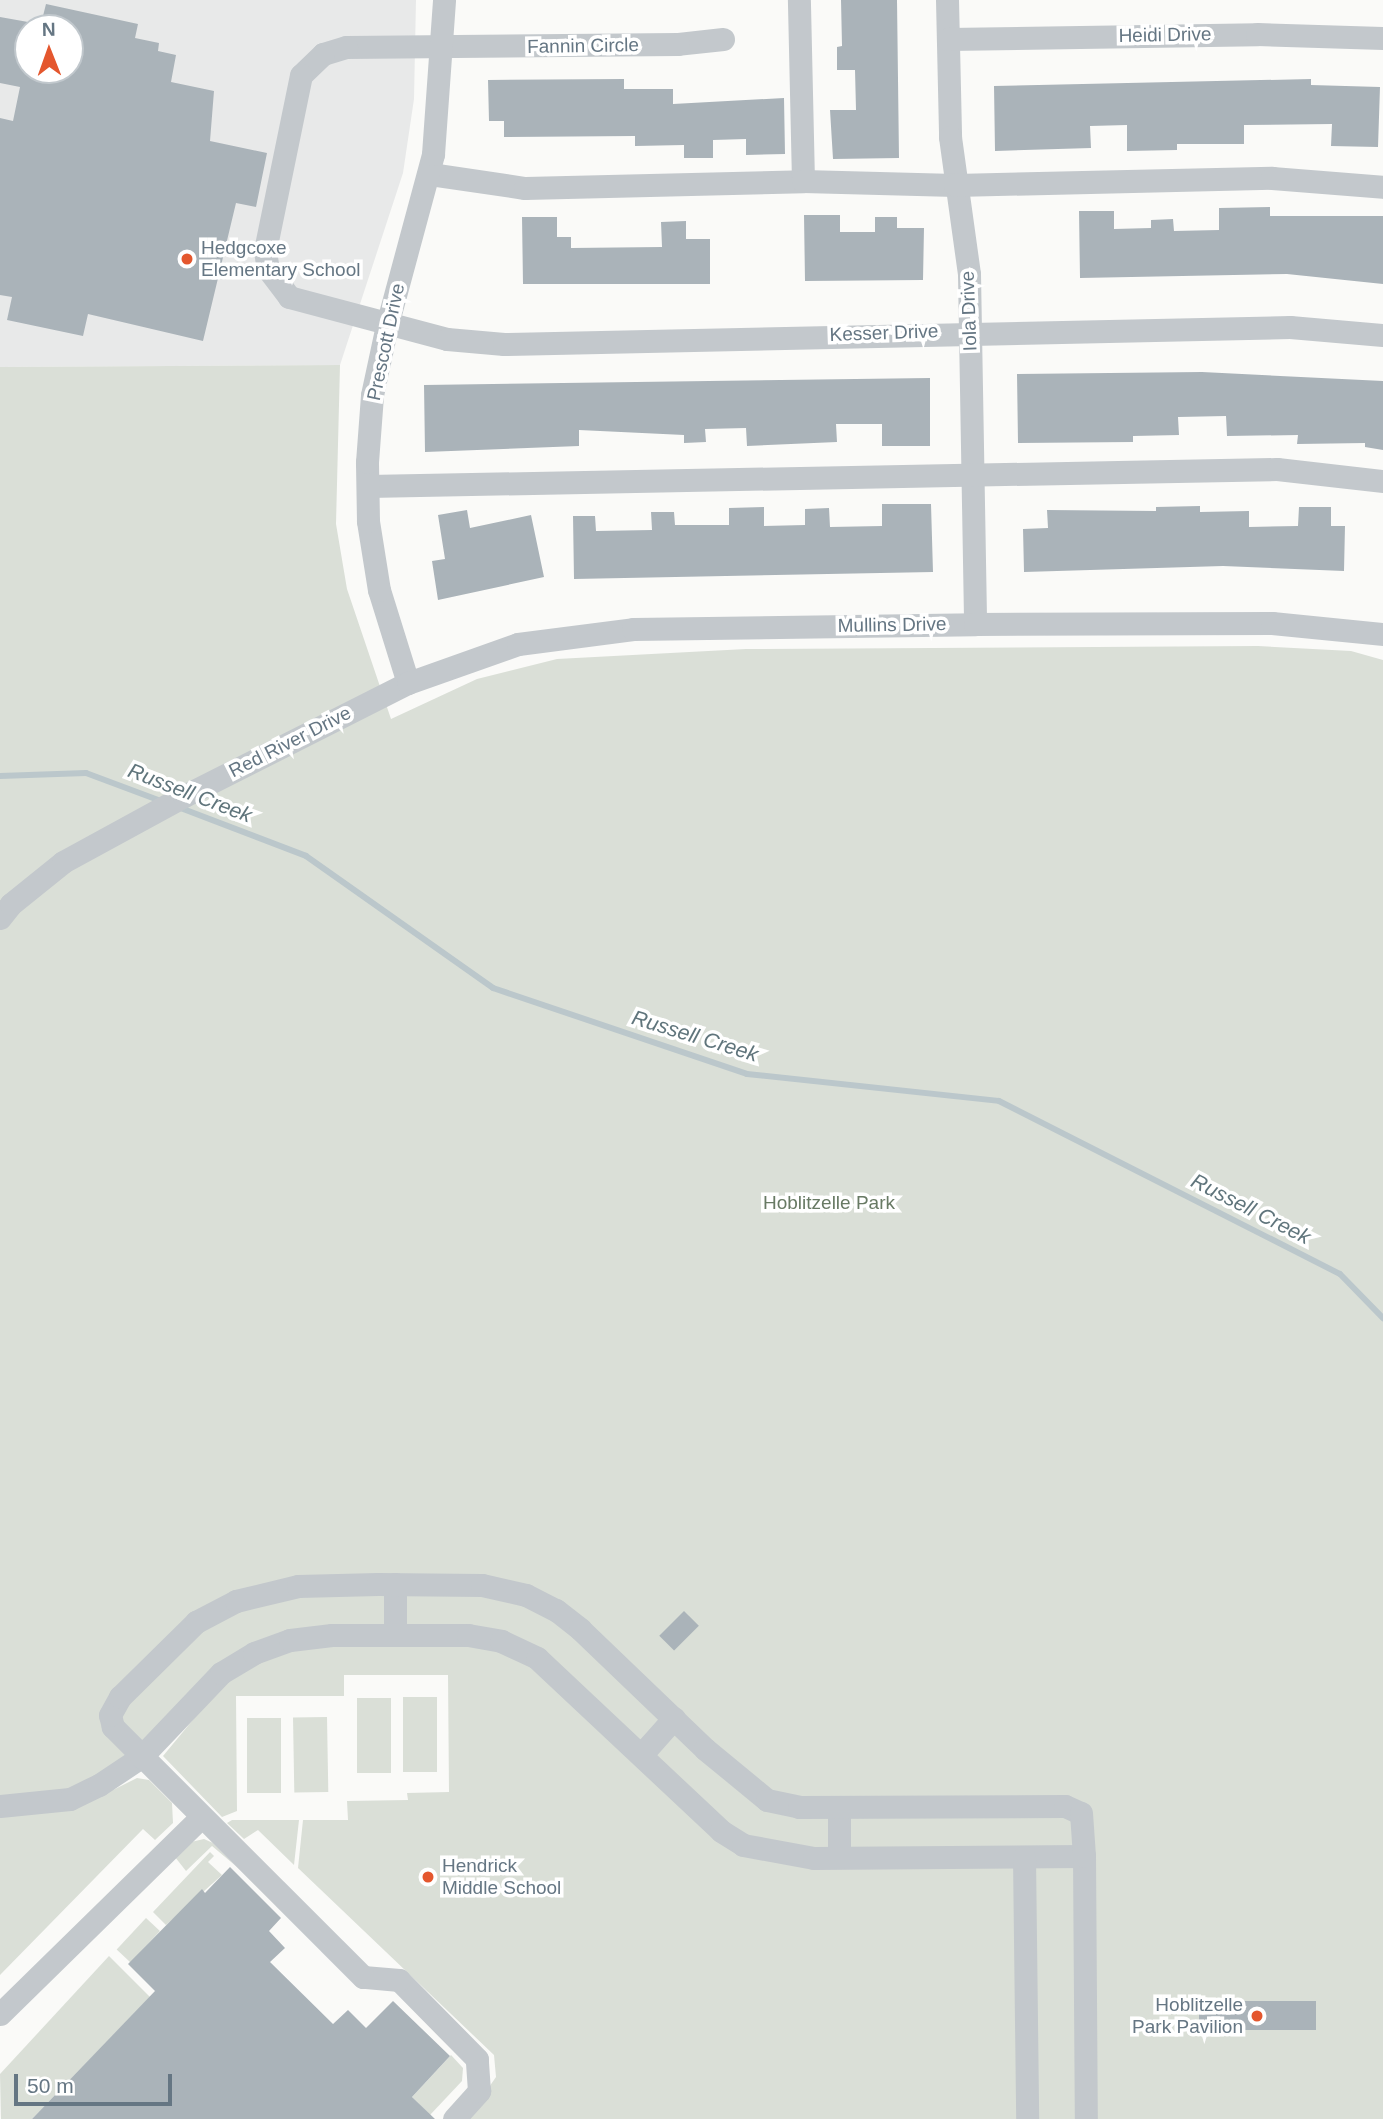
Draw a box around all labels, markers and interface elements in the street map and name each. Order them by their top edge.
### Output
north arrow [14,14,84,84]
text: N [42,19,56,40]
street label: Heidi Drive [1118,23,1212,47]
street label: Fannin Circle [527,34,639,58]
place label: Hedgcoxe Elementary School [201,237,360,281]
marker: Hedgcoxe Elementary School [179,251,195,267]
street label: Iola Drive [956,271,982,351]
street label: Prescott Drive [362,281,410,403]
street label: Kesser Drive [829,320,939,346]
street label: Mullins Drive [837,613,947,637]
street label: Red River Drive [225,701,355,783]
water label: Russell Creek [124,758,256,828]
water label: Russell Creek [629,1005,761,1067]
water label: Russell Creek [1187,1168,1315,1250]
park label: Hoblitzelle Park [763,1192,895,1214]
place label: Hendrick Middle School [442,1855,561,1899]
marker: Hendrick Middle School [420,1869,436,1885]
place label: Hoblitzelle Park Pavilion [1132,1994,1243,2038]
marker: Hoblitzelle Park Pavilion [1249,2008,1265,2024]
scale bar [18,2060,175,2104]
text: 50 m [27,2074,74,2097]

